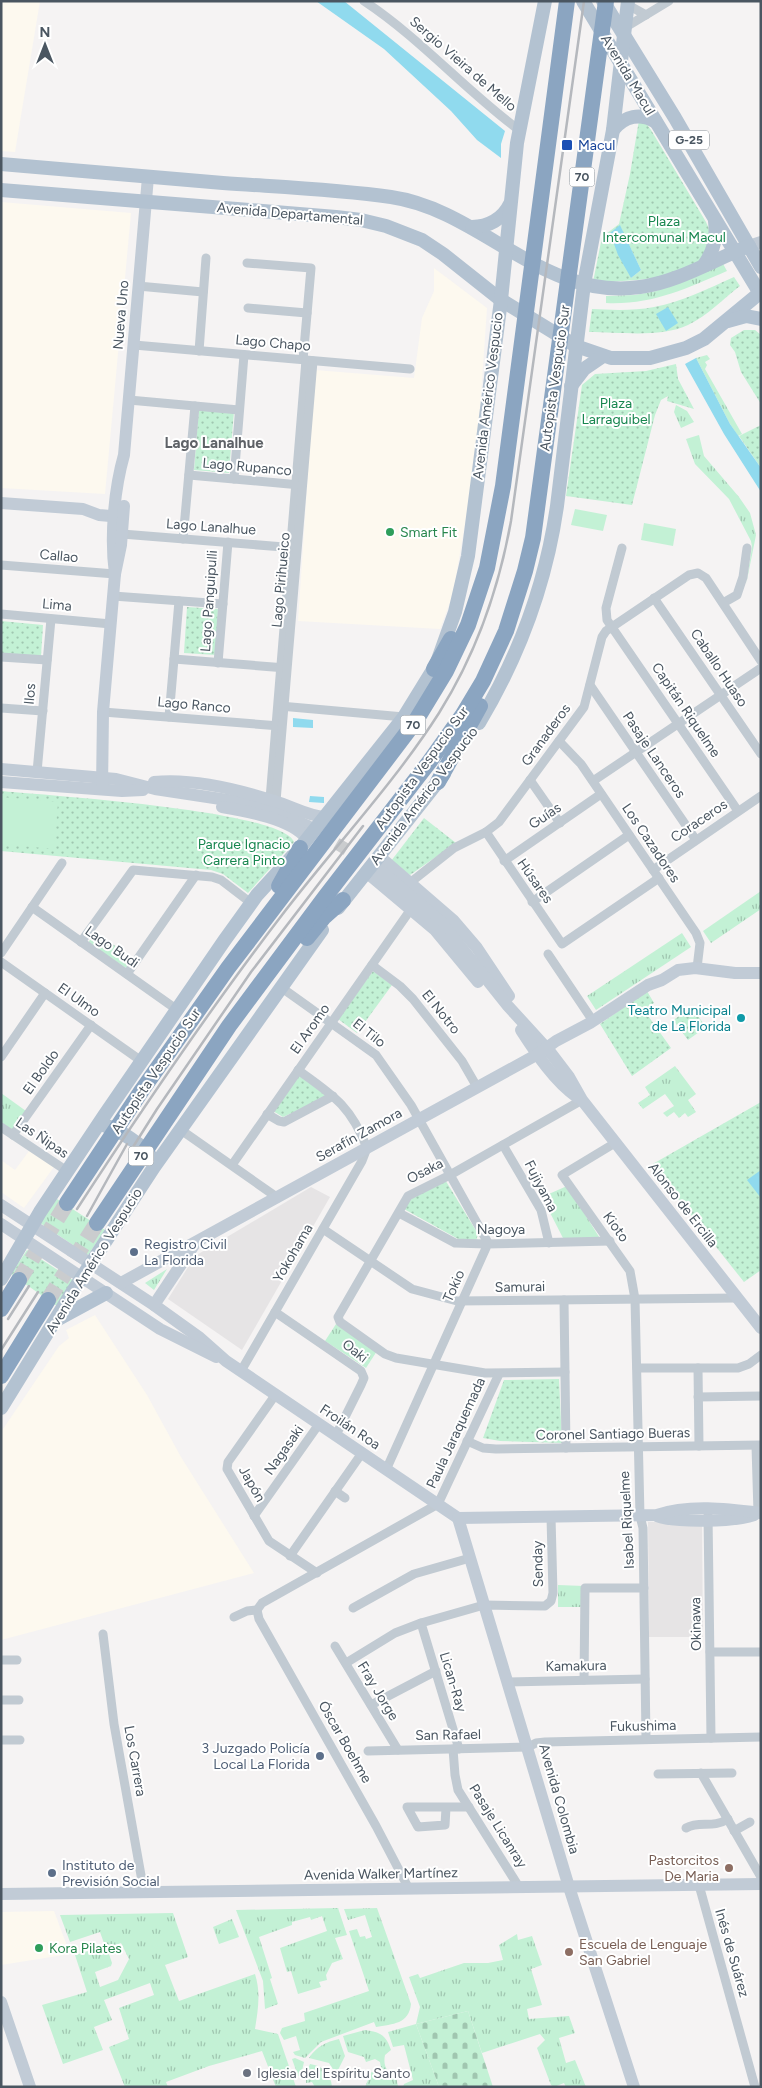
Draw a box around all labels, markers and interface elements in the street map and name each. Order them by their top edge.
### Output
street label: Sergio Vieira de Mello [406,13,520,115]
north arrow [20,20,70,70]
text: N [40,24,50,41]
street label: Avenida Macul [597,31,659,119]
road number: G-25 [669,130,709,150]
place label: Macul [578,137,615,154]
marker: Macul [560,138,574,152]
road number: 70 [570,168,594,186]
street label: Avenida Departamental [216,199,364,229]
park label: Plaza Intercomunal Macul [602,213,726,246]
street label: Nueva Uno [109,280,133,350]
street label: Autopista Vespucio Sur [536,304,574,452]
street label: Avenida Américo Vespucio [469,311,507,481]
street label: Lago Chapo [235,331,311,355]
park label: Plaza Larraguibel [581,395,651,428]
district label: Lago Lanalhue [165,434,264,452]
street label: Lago Rupanco [202,455,292,479]
street label: Lago Lanalhue [166,515,257,539]
place label: Smart Fit [400,524,457,541]
marker: Smart Fit [384,526,396,538]
street label: Lago Pirihueico [268,532,294,628]
street label: Callao [39,546,79,566]
street label: Lago Panguipulli [197,550,221,652]
street label: Lima [42,595,72,615]
street label: Caballo Huaso [687,626,751,710]
street label: Capitán Riquelme [648,659,724,761]
street label: Ilos [21,683,39,705]
street label: Lago Ranco [157,693,231,717]
street label: Granaderos [518,701,574,769]
street label: Autopista Vespucio Sur [372,703,472,833]
street label: Pasaje Lanceros [619,709,689,801]
road number: 70 [400,716,426,734]
street label: Avenida Américo Vespucio [367,724,481,868]
street label: Coraceros [667,796,731,846]
street label: Guías [526,799,564,833]
street label: Los Cazadores [618,800,684,886]
park label: Parque Ignacio Carrera Pinto [198,836,290,869]
street label: Húsares [513,855,557,907]
street label: Lago Budi [82,922,142,972]
street label: El Ulmo [55,979,103,1021]
street label: El Notro [418,986,464,1038]
street label: El Aromo [287,1001,333,1057]
place label: Teatro Municipal de La Florida [628,1002,731,1035]
street label: Autopista Vespucio Sur [108,1005,204,1137]
marker: Teatro Municipal de La Florida [735,1012,747,1024]
street label: El Tilo [349,1015,389,1051]
street label: El Boldo [19,1046,63,1098]
street label: Serafín Zamora [313,1104,405,1166]
street label: Las Ñipas [12,1114,72,1162]
road number: 70 [128,1146,154,1166]
street label: Osaka [404,1155,446,1187]
street label: Fujiyama [521,1157,561,1215]
street label: Alonso de Ercilla [645,1159,721,1251]
street label: Avenida Américo Vespucio [42,1185,146,1337]
street label: Kioto [599,1209,633,1245]
street label: Yokohama [270,1221,316,1285]
street label: Nagoya [477,1221,525,1238]
place label: Registro Civil La Florida [144,1236,227,1269]
marker: Registro Civil La Florida [128,1246,140,1258]
street label: Tokio [439,1267,469,1305]
street label: Samurai [495,1278,545,1296]
street label: Oaki [339,1336,371,1366]
street label: Paula Jaraquemada [423,1375,489,1491]
street label: Froilán Roa [317,1401,383,1453]
street label: Nagasaki [261,1422,307,1478]
street label: Coronel Santiago Bueras [536,1424,690,1444]
street label: Japón [235,1463,269,1505]
street label: Isabel Riquelme [616,1470,638,1569]
street label: Senday [529,1540,547,1587]
street label: Okinawa [687,1597,705,1651]
street label: Lican-Ray [436,1650,470,1715]
street label: Kamakura [545,1657,607,1675]
street label: Fray Jorge [354,1658,402,1724]
street label: Óscar Boehme [315,1698,376,1786]
street label: Fukushima [610,1717,676,1735]
street label: Los Carrera [120,1724,150,1798]
street label: San Rafael [415,1726,481,1744]
place label: 3 Juzgado Policía Local La Florida [202,1740,310,1773]
street label: Avenida Colombia [535,1742,583,1856]
marker: 3 Juzgado Policía Local La Florida [314,1750,326,1762]
street label: Pasaje Licanray [465,1781,531,1872]
place label: Pastorcitos De Maria [649,1852,719,1885]
place label: Instituto de Previsión Social [62,1857,160,1890]
marker: Pastorcitos De Maria [723,1862,735,1874]
street label: Avenida Walker Martínez [304,1864,458,1884]
marker: Instituto de Previsión Social [46,1867,58,1879]
street label: Inés de Suárez [711,1907,753,1999]
place label: Escuela de Lenguaje San Gabriel [579,1936,707,1969]
place label: Kora Pilates [49,1940,122,1957]
marker: Kora Pilates [33,1942,45,1954]
marker: Escuela de Lenguaje San Gabriel [563,1946,575,1958]
place label: Iglesia del Espíritu Santo [257,2065,410,2082]
marker: Iglesia del Espíritu Santo [241,2067,253,2079]

